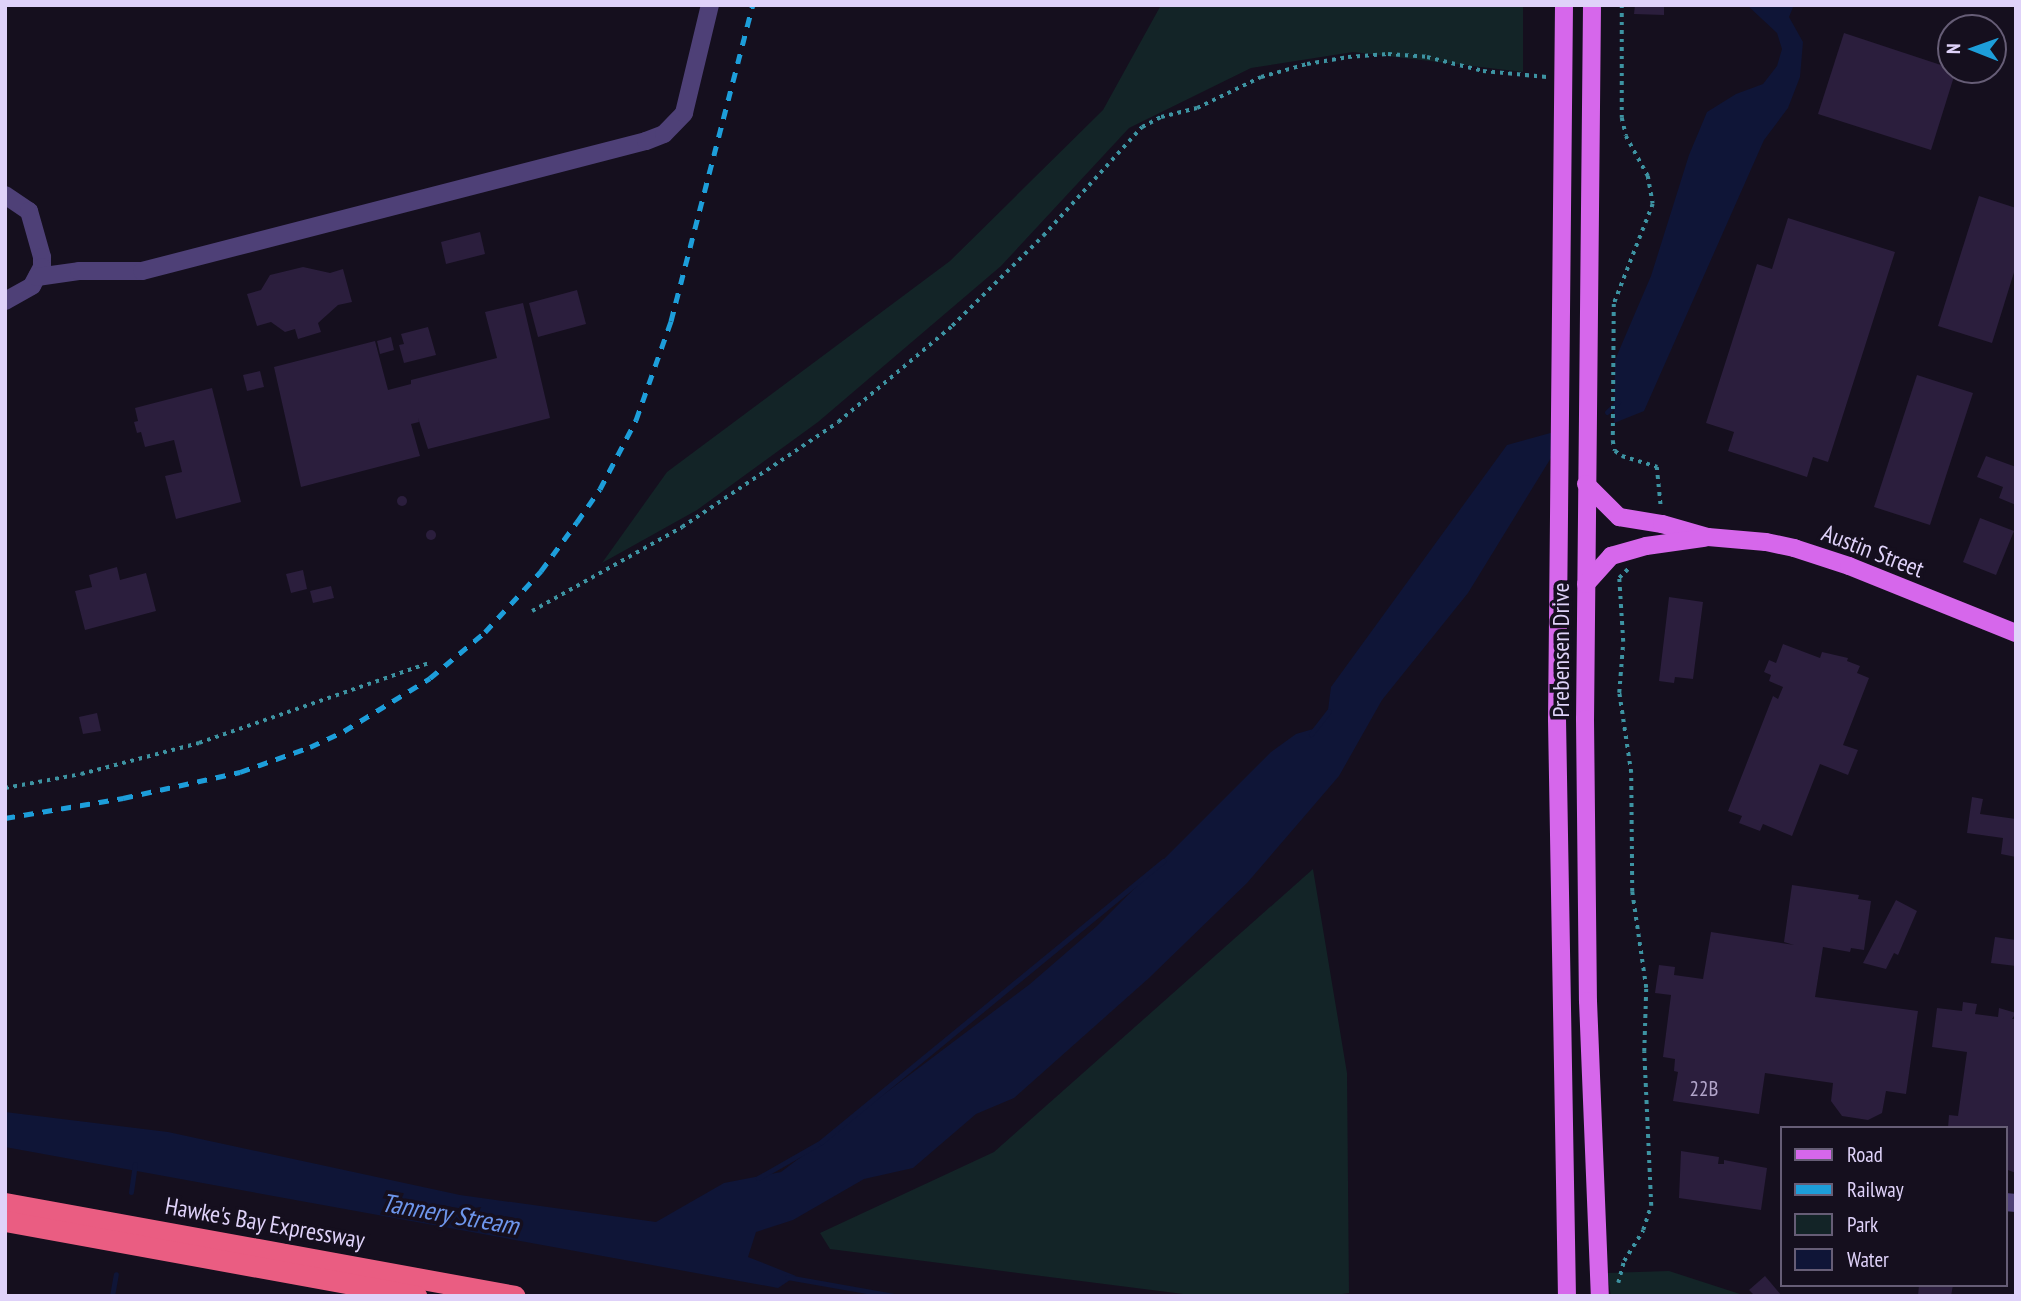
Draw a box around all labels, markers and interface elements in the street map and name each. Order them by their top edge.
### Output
north arrow [1937,14,2007,84]
text: N [1941,43,1965,54]
street label: Austin Street [1818,518,1928,584]
street label: Prebensen Drive [1547,583,1575,717]
house number: 22B [1690,1076,1718,1102]
legend [1780,1126,2007,1287]
text: Road [1847,1141,1883,1168]
text: Railway [1847,1176,1904,1203]
water label: Tannery Stream [379,1187,521,1241]
street label: Hawke's Bay Expressway [163,1191,367,1255]
text: Park [1847,1211,1878,1238]
text: Water [1847,1246,1889,1273]

